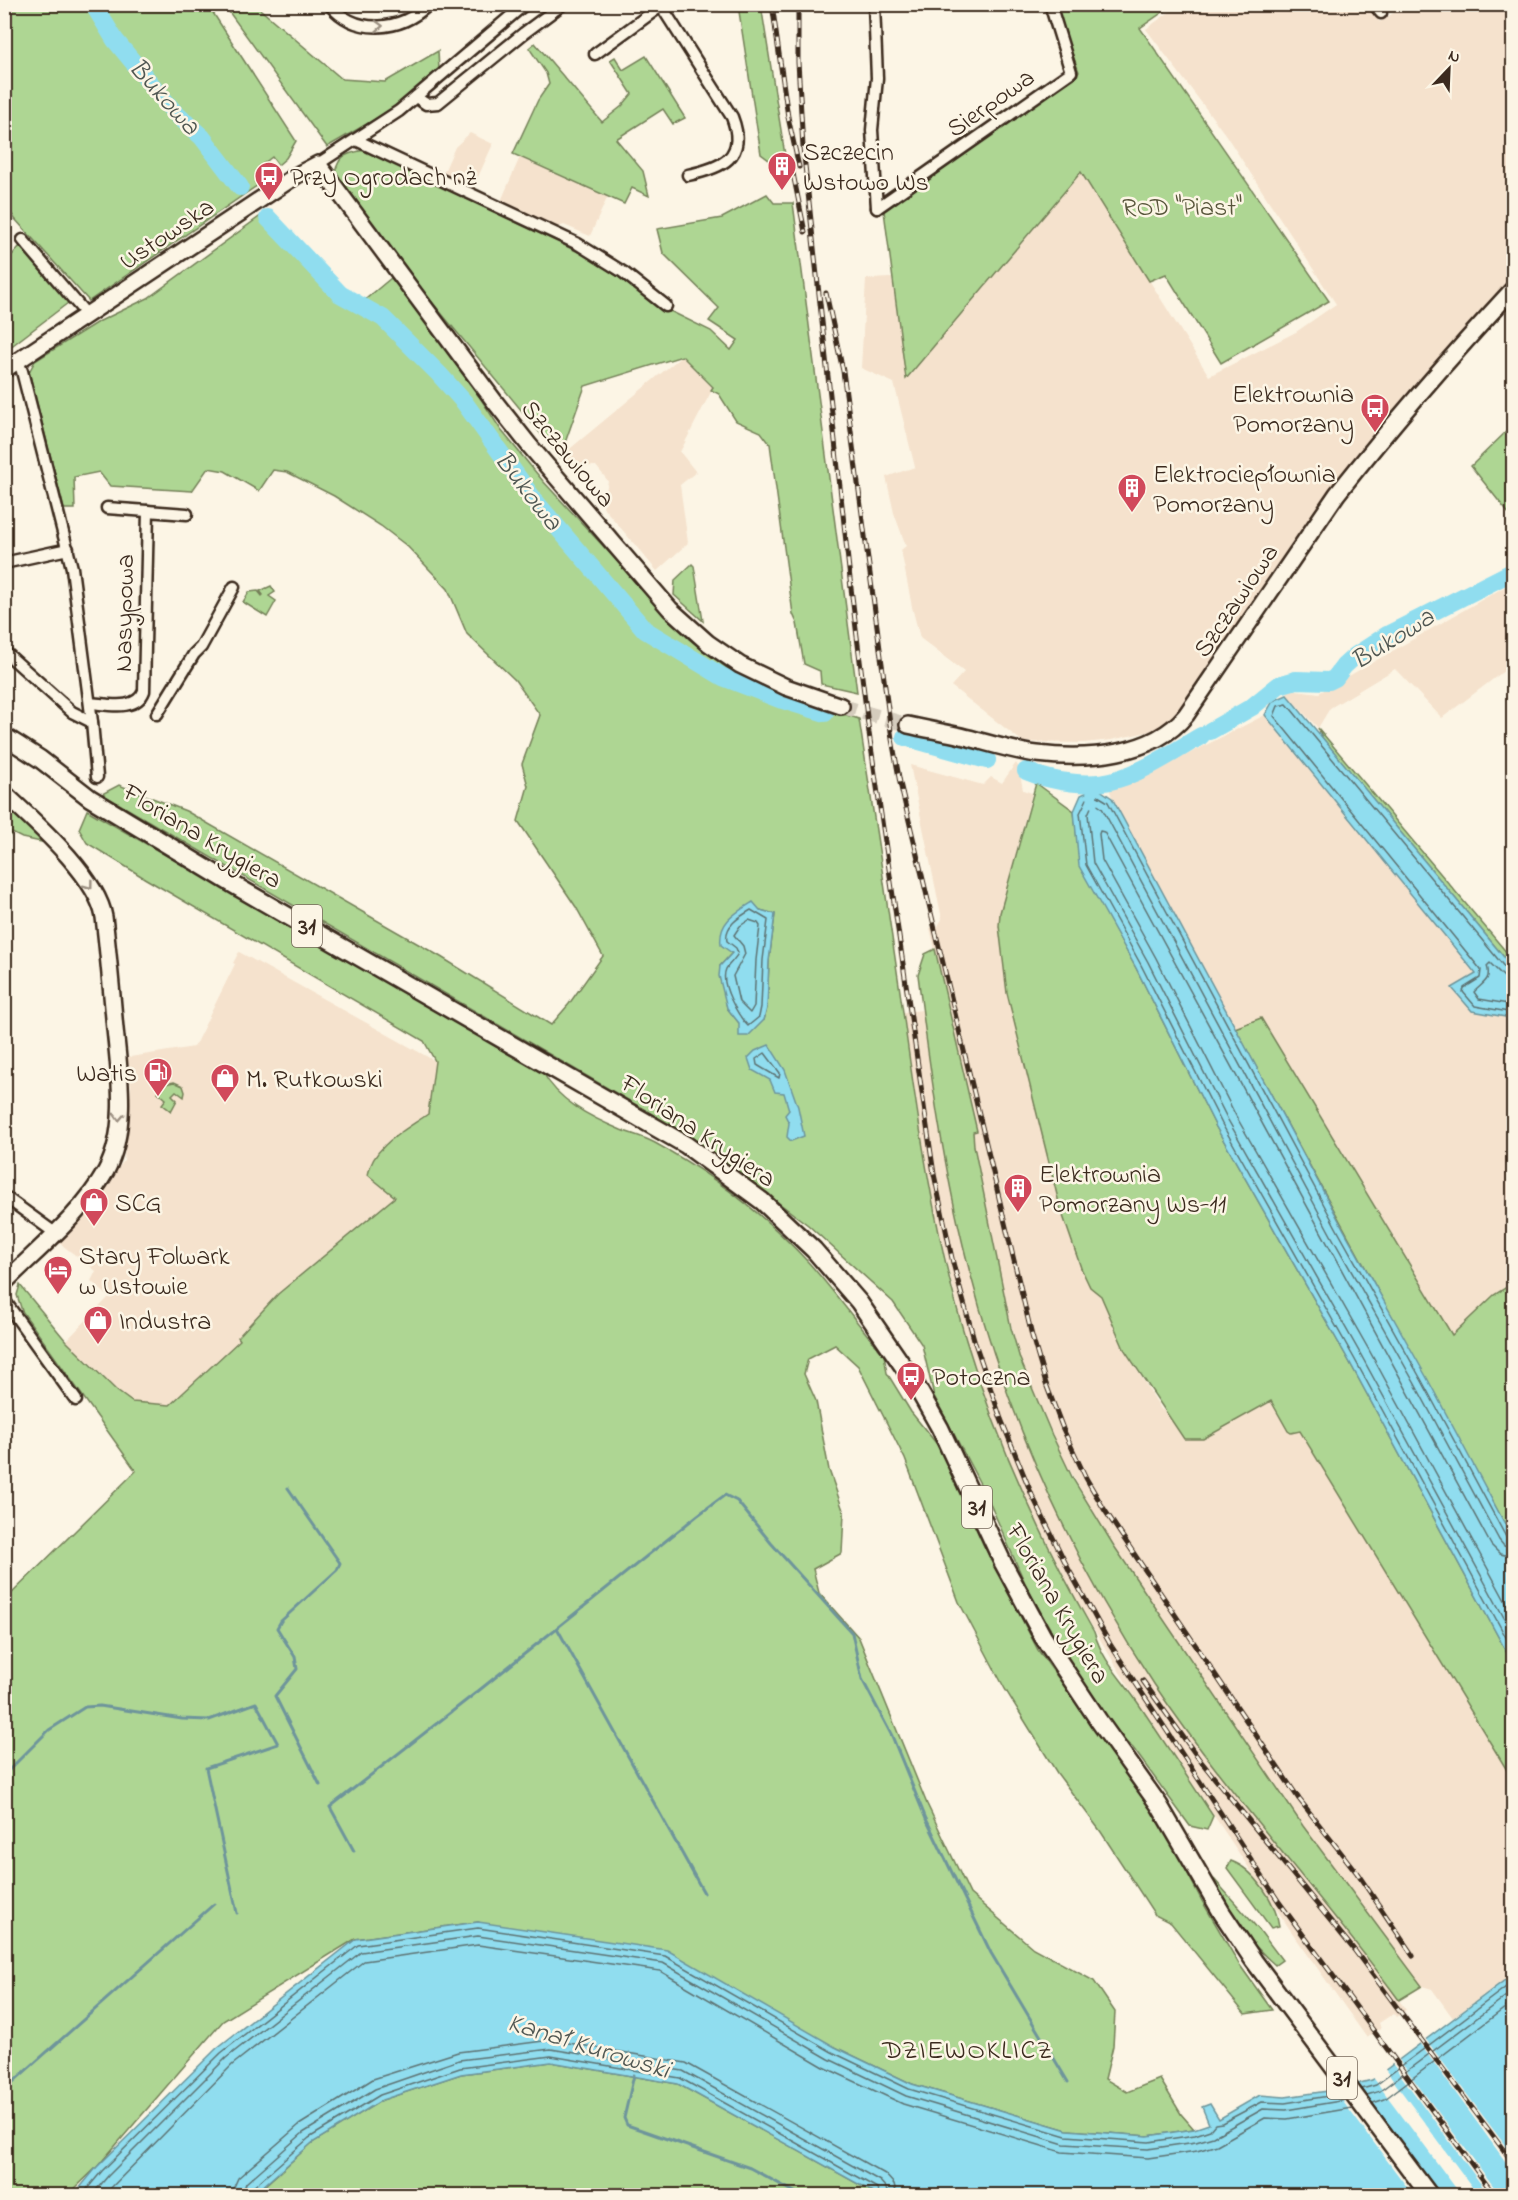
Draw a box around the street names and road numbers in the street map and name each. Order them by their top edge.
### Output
street label: Sierpowa [940,60,1044,149]
street label: Ustowska [112,190,223,281]
street label: Szczawiowa [510,393,623,517]
street label: Szczawiowa [1185,537,1290,666]
street label: Nasypowa [106,554,146,672]
street label: Floriana Krygiera [114,774,288,900]
road number: 31 [292,905,322,947]
street label: Floriana Krygiera [611,1066,783,1199]
road number: 31 [962,1486,992,1528]
street label: Floriana Krygiera [994,1516,1118,1692]
road number: 31 [1327,2057,1357,2099]

